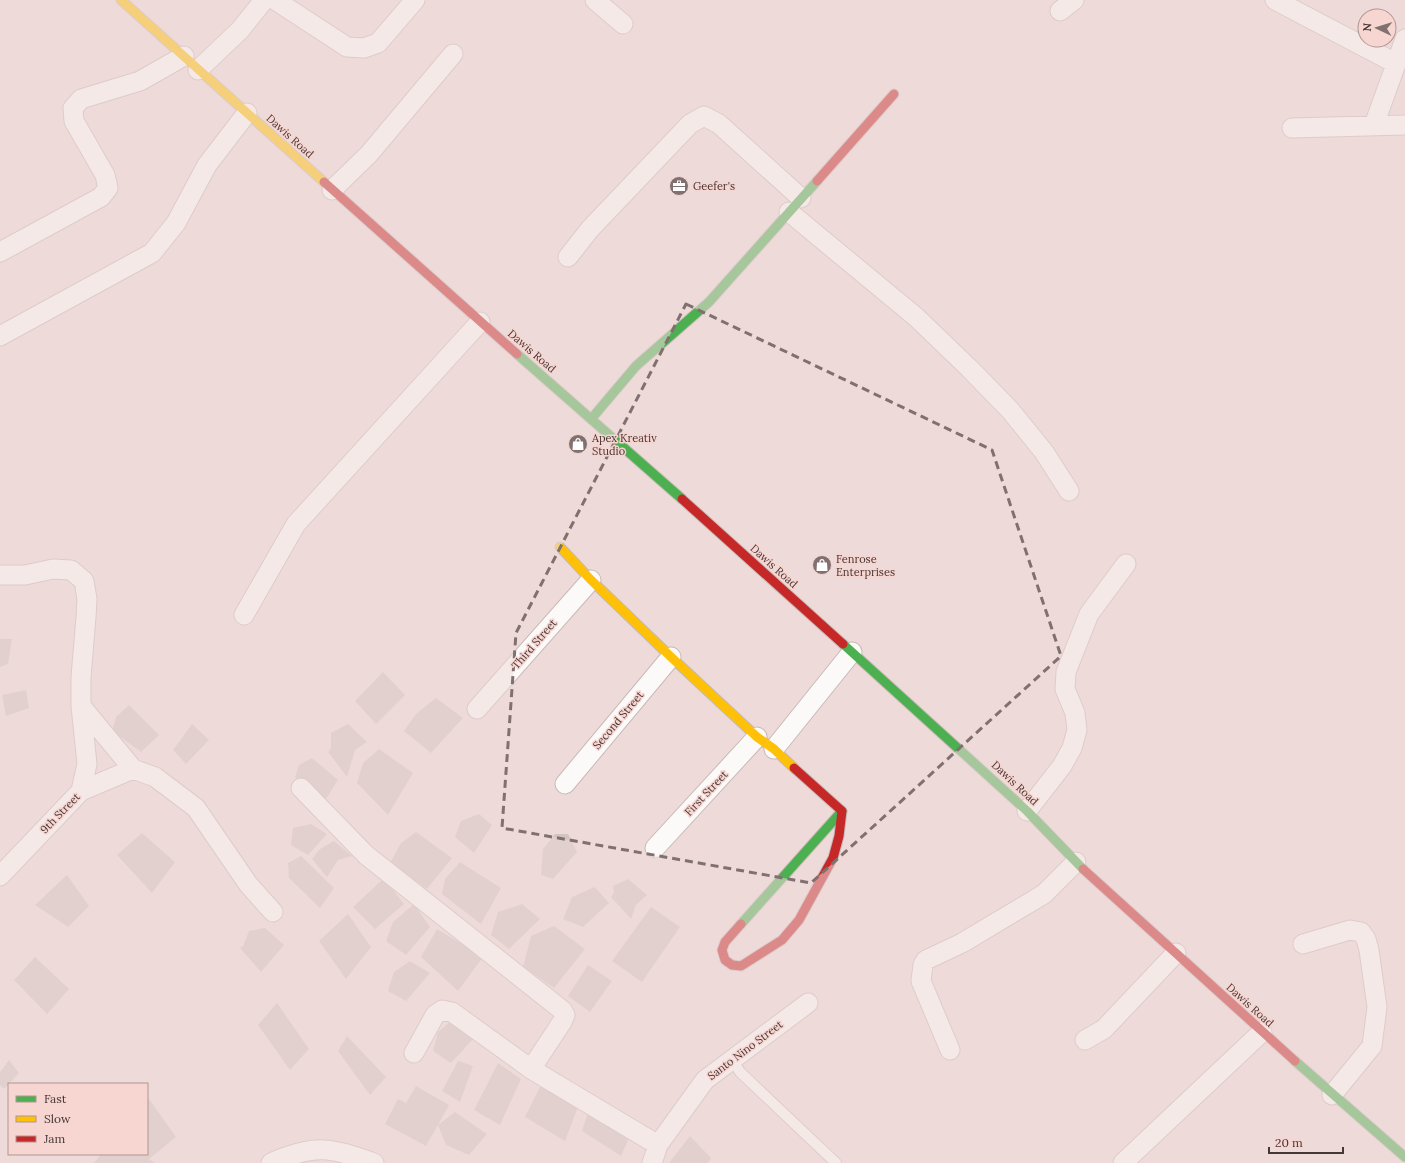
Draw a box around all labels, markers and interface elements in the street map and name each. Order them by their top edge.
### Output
north arrow [1357,8,1397,48]
text: N [1360,22,1374,32]
street label: Dawis Road [263,111,317,161]
office icon: Geefer's [668,175,690,197]
place label: Geefer's [693,179,735,193]
street label: Dawis Road [505,326,559,376]
place label: Apex Kreativ Studio [591,431,657,458]
shop icon: Apex Kreativ Studio [567,433,589,455]
street label: Dawis Road [747,541,801,591]
place label: Fenrose Enterprises [836,552,895,579]
shop icon: Fenrose Enterprises [811,554,833,576]
street label: Third Street [508,615,560,672]
street label: Second Street [590,687,647,752]
street label: Dawis Road [989,758,1042,809]
street label: First Street [681,767,731,819]
street label: 9th Street [37,789,83,836]
street label: Dawis Road [1223,980,1277,1030]
street label: Santo Nino Street [705,1017,786,1083]
legend [8,1083,148,1155]
text: Fast [44,1091,67,1106]
text: Slow [44,1111,71,1126]
scale bar [1269,1129,1343,1155]
text: Jam [43,1131,65,1146]
text: 20 m [1275,1135,1303,1150]

